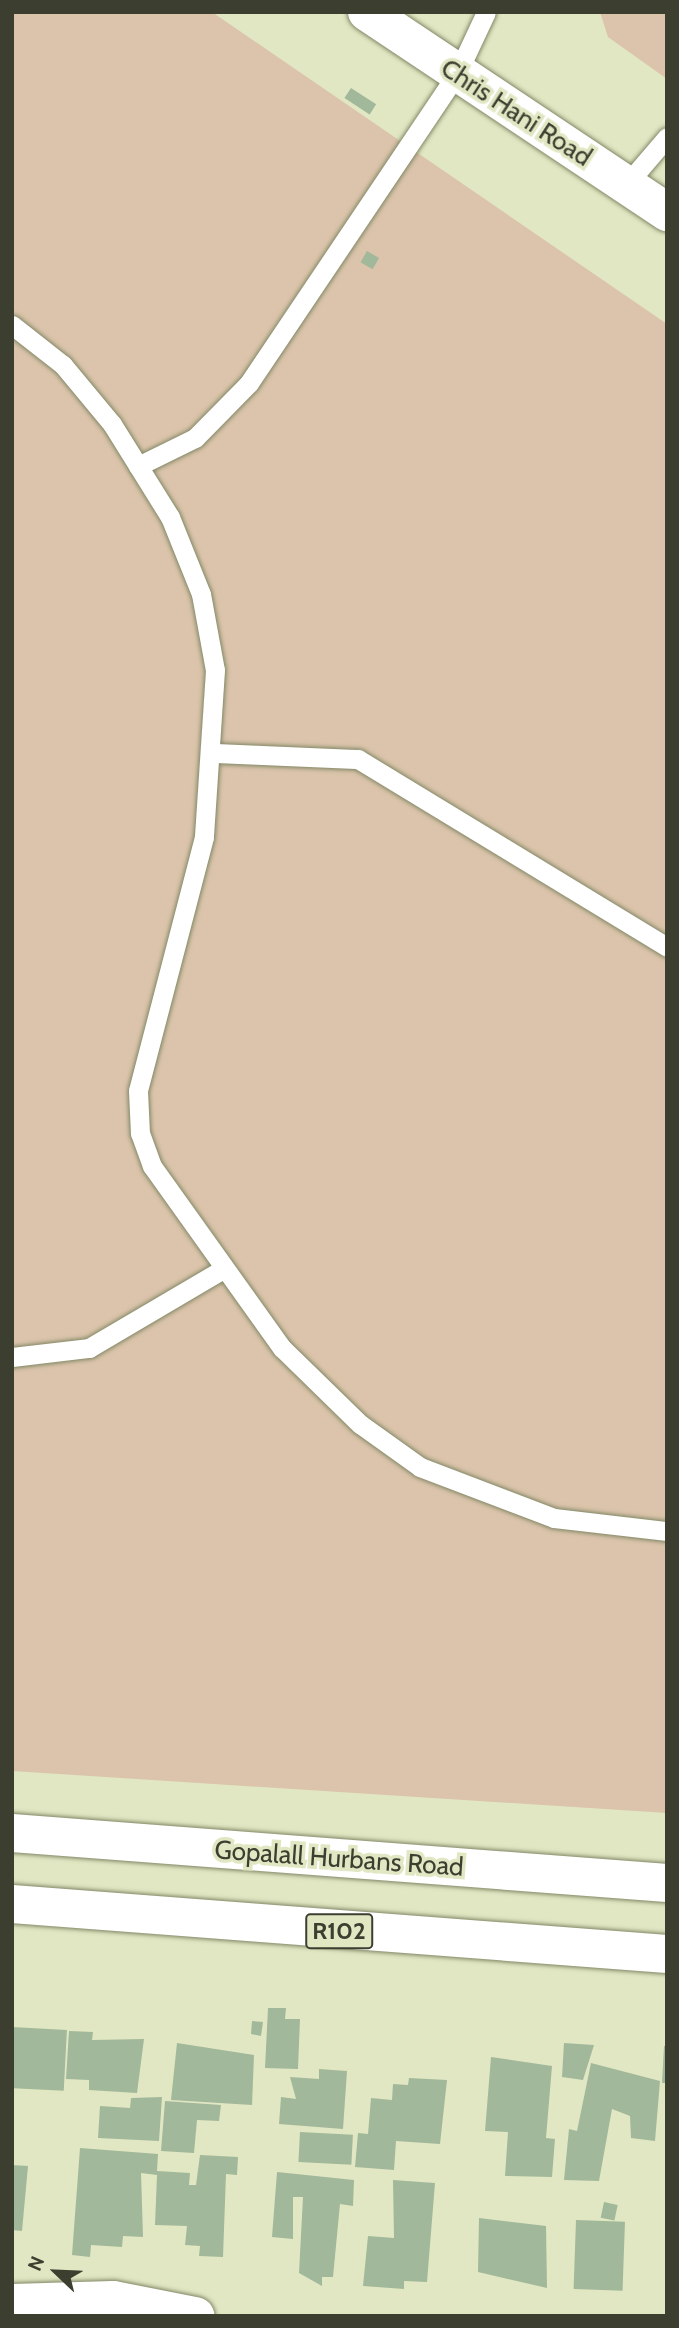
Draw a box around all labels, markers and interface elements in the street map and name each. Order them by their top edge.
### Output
street label: Chris Hani Road [435,53,597,173]
street label: Gopalall Hurbans Road [213,1835,465,1883]
road number: R102 [304,1910,374,1952]
north arrow [21,2237,91,2307]
text: N [23,2253,49,2274]

